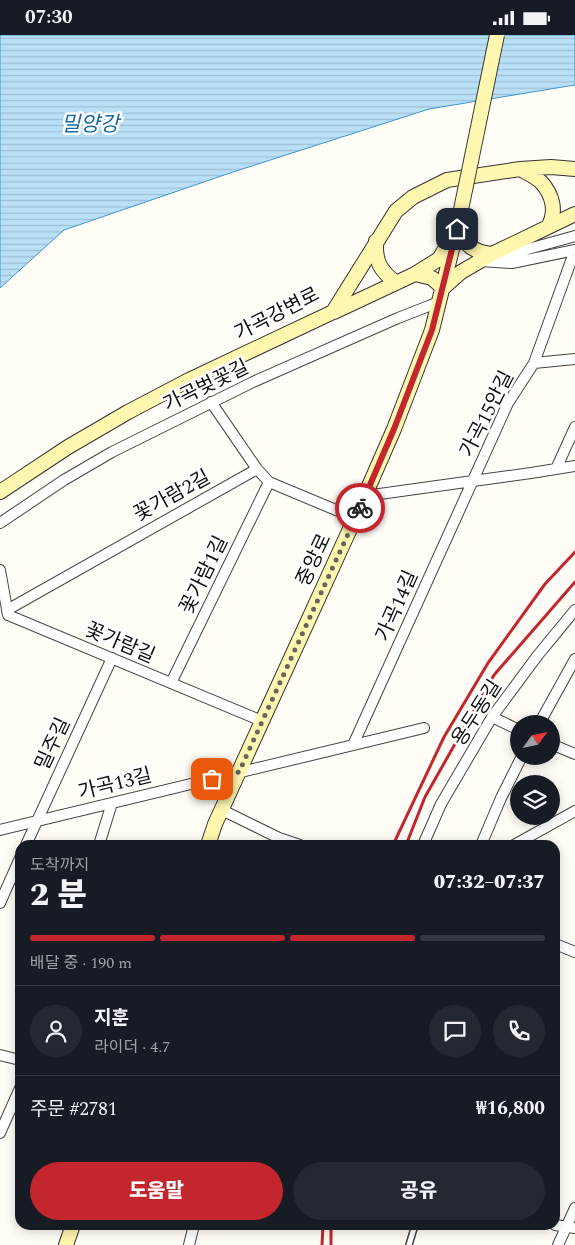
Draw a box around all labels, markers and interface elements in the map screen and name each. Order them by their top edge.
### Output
text: 07:30 [25,3,73,32]
water label: 밀양강 [61,109,122,141]
pin [436,208,478,250]
icon: home [443,215,471,243]
street label: 가곡강변로 [229,280,325,348]
street label: 가곡벚꽃길 [158,352,254,420]
street label: 가곡15안길 [452,365,522,463]
street label: 꽃가람2길 [128,463,216,529]
courier [335,483,385,533]
icon: bike [346,494,374,522]
street label: 중앙로 [289,529,339,591]
street label: 꽃가람1길 [172,531,236,619]
street label: 가곡14길 [368,566,426,646]
street label: 꽃가람길 [80,615,160,671]
street label: 용두동길 [444,674,510,752]
street label: 밀주길 [28,713,78,775]
north arrow [510,715,560,765]
map controls [510,715,560,825]
pin [191,758,233,800]
street label: 가곡13길 [75,760,155,808]
icon: bag [198,765,226,793]
button: layers [510,775,560,825]
text: 도착까지 [30,853,89,877]
text: 07:32–07:37 [434,868,545,897]
text: 2 분 [30,871,87,920]
text: 배달 중 · 190 m [30,951,132,975]
text: 지훈 [94,1004,129,1033]
button: person [30,1005,82,1057]
button: chat [429,1005,481,1057]
button: phone [493,1005,545,1057]
text: 라이더 · 4.7 [94,1035,170,1059]
text: ₩16,800 [476,1094,545,1123]
text: 주문 #2781 [30,1095,117,1124]
button: 도움말 [30,1162,283,1220]
button: 공유 [293,1162,545,1220]

